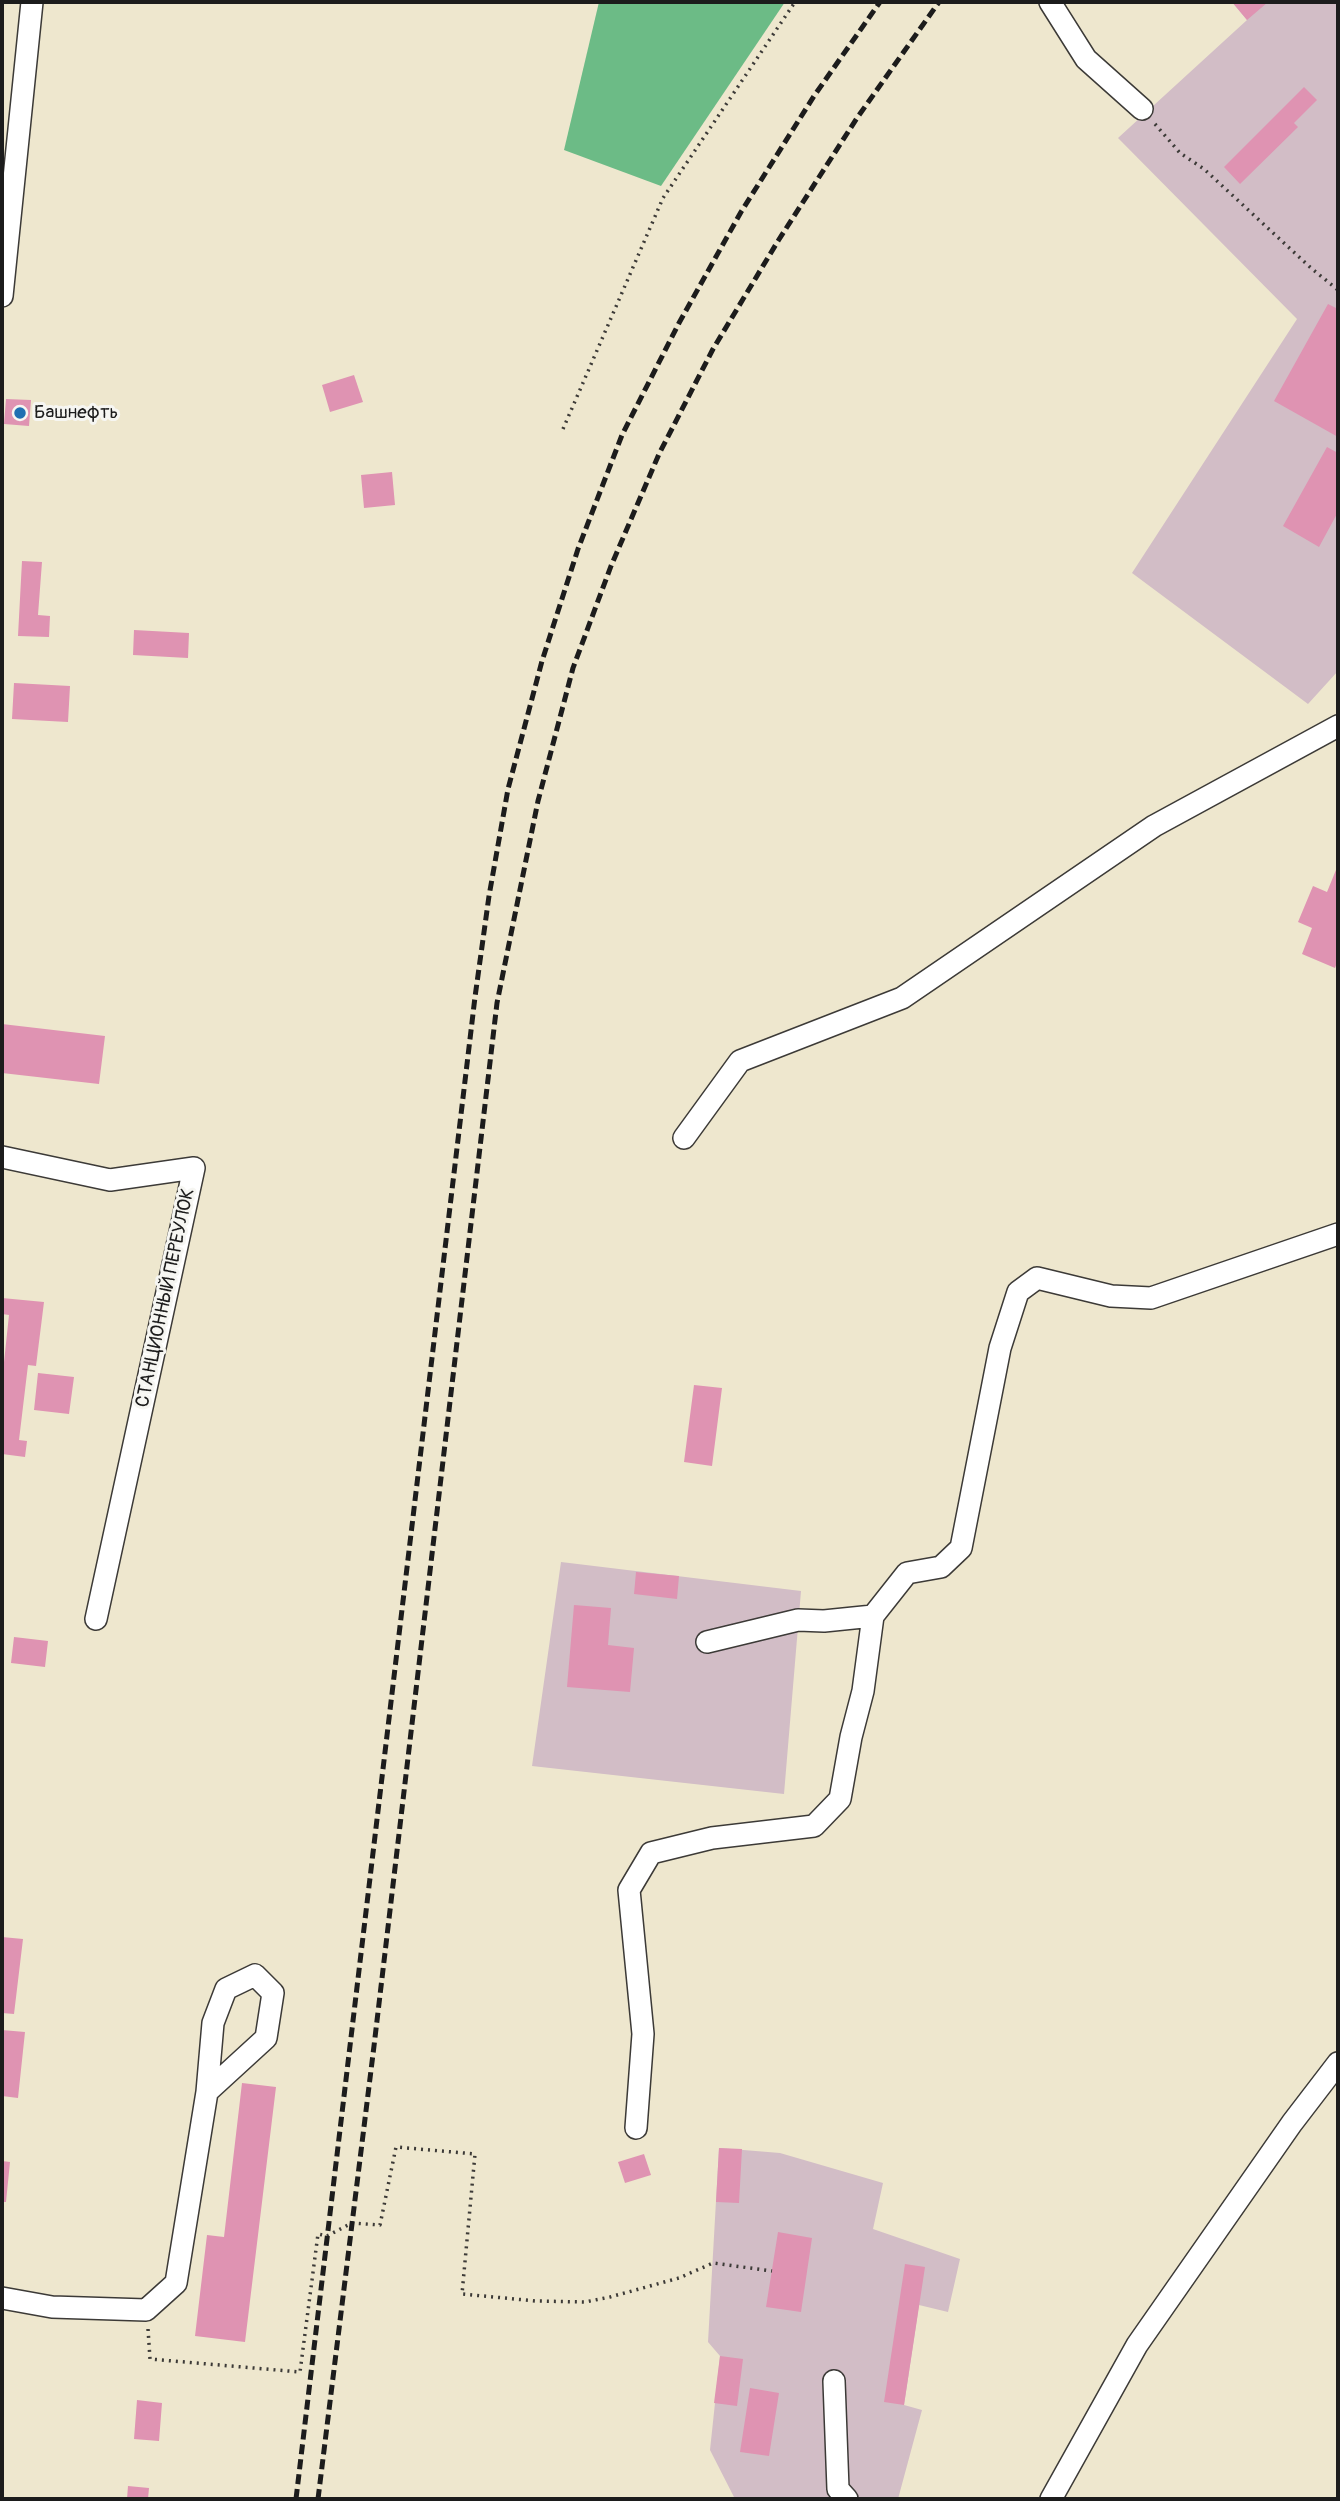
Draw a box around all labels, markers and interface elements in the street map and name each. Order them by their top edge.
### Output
place label: Башнефть [34,402,118,424]
marker: Башнефть [12,405,28,421]
street label: СТАНЦИОННЫЙ ПЕРЕУЛОК [132,1186,200,1410]

